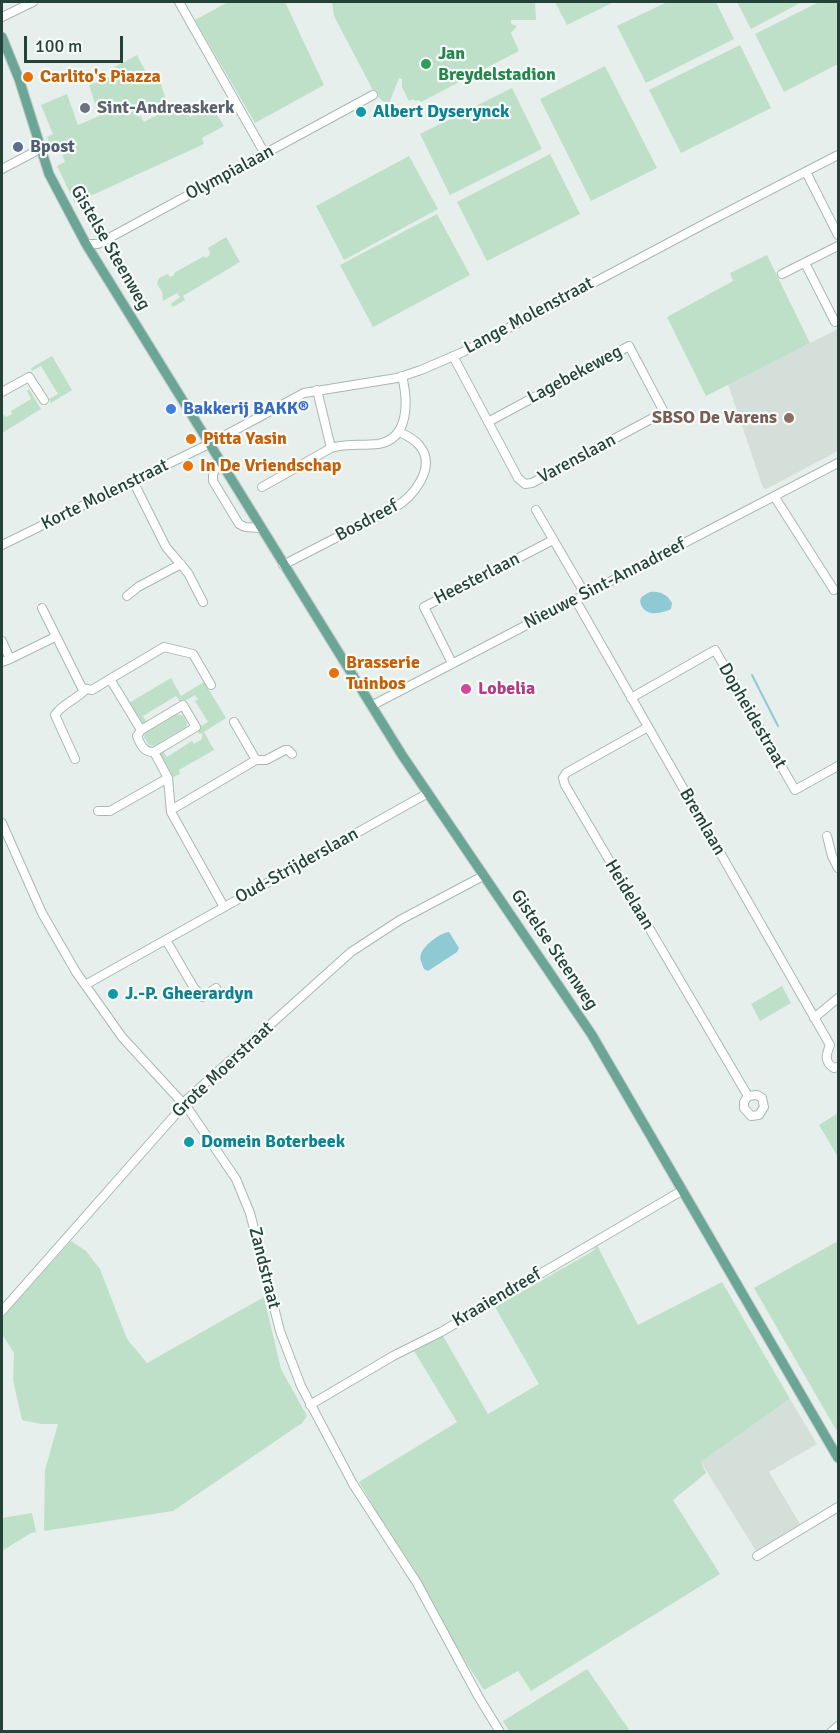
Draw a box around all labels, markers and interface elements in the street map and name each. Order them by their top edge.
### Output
scale bar [27,24,126,62]
text: 100 m [35,35,82,57]
place label: Jan Breydelstadion [438,43,556,86]
marker: Jan Breydelstadion [419,57,433,71]
place label: Carlito's Piazza [40,66,161,88]
marker: Carlito's Piazza [21,70,35,84]
place label: Sint-Andreaskerk [97,97,234,119]
marker: Sint-Andreaskerk [78,101,92,115]
place label: Albert Dyserynck [373,101,509,123]
marker: Albert Dyserynck [354,105,368,119]
place label: Bpost [30,136,75,158]
marker: Bpost [11,140,25,154]
street label: Olympialaan [182,141,278,205]
street label: Gistelse Steenweg [66,182,154,314]
street label: Lange Molenstraat [461,273,597,359]
street label: Lagebekeweg [524,341,626,409]
place label: Bakkerij BAKK® [183,398,309,420]
marker: Bakkerij BAKK® [164,402,178,416]
place label: SBSO De Varens [652,407,777,429]
marker: SBSO De Varens [782,411,796,425]
place label: Pitta Yasin [203,428,287,450]
street label: Varenslaan [534,429,620,489]
marker: Pitta Yasin [184,432,198,446]
street label: Korte Molenstraat [38,455,172,535]
place label: In De Vriendschap [200,455,341,477]
marker: In De Vriendschap [181,459,195,473]
street label: Bosdreef [332,496,402,546]
street label: Nieuwe Sint-Annadreef [521,534,689,634]
street label: Heesterlaan [431,548,523,610]
place label: Brasserie Tuinbos [346,652,420,694]
street label: Dopheidestraat [713,660,791,772]
marker: Brasserie Tuinbos [327,666,341,680]
place label: Lobelia [478,678,535,700]
marker: Lobelia [459,682,473,696]
street label: Bremlaan [674,785,730,859]
street label: Oud-Strijderslaan [232,823,362,909]
street label: Heidelaan [600,856,658,934]
street label: Gistelse Steenweg [506,886,602,1014]
place label: J.-P. Gheerardyn [125,983,253,1005]
marker: J.-P. Gheerardyn [106,987,120,1001]
street label: Grote Moerstraat [168,1018,278,1122]
place label: Domein Boterbeek [201,1131,345,1153]
marker: Domein Boterbeek [182,1135,196,1149]
street label: Zandstraat [243,1225,285,1311]
street label: Kraaiendreef [449,1264,545,1332]

